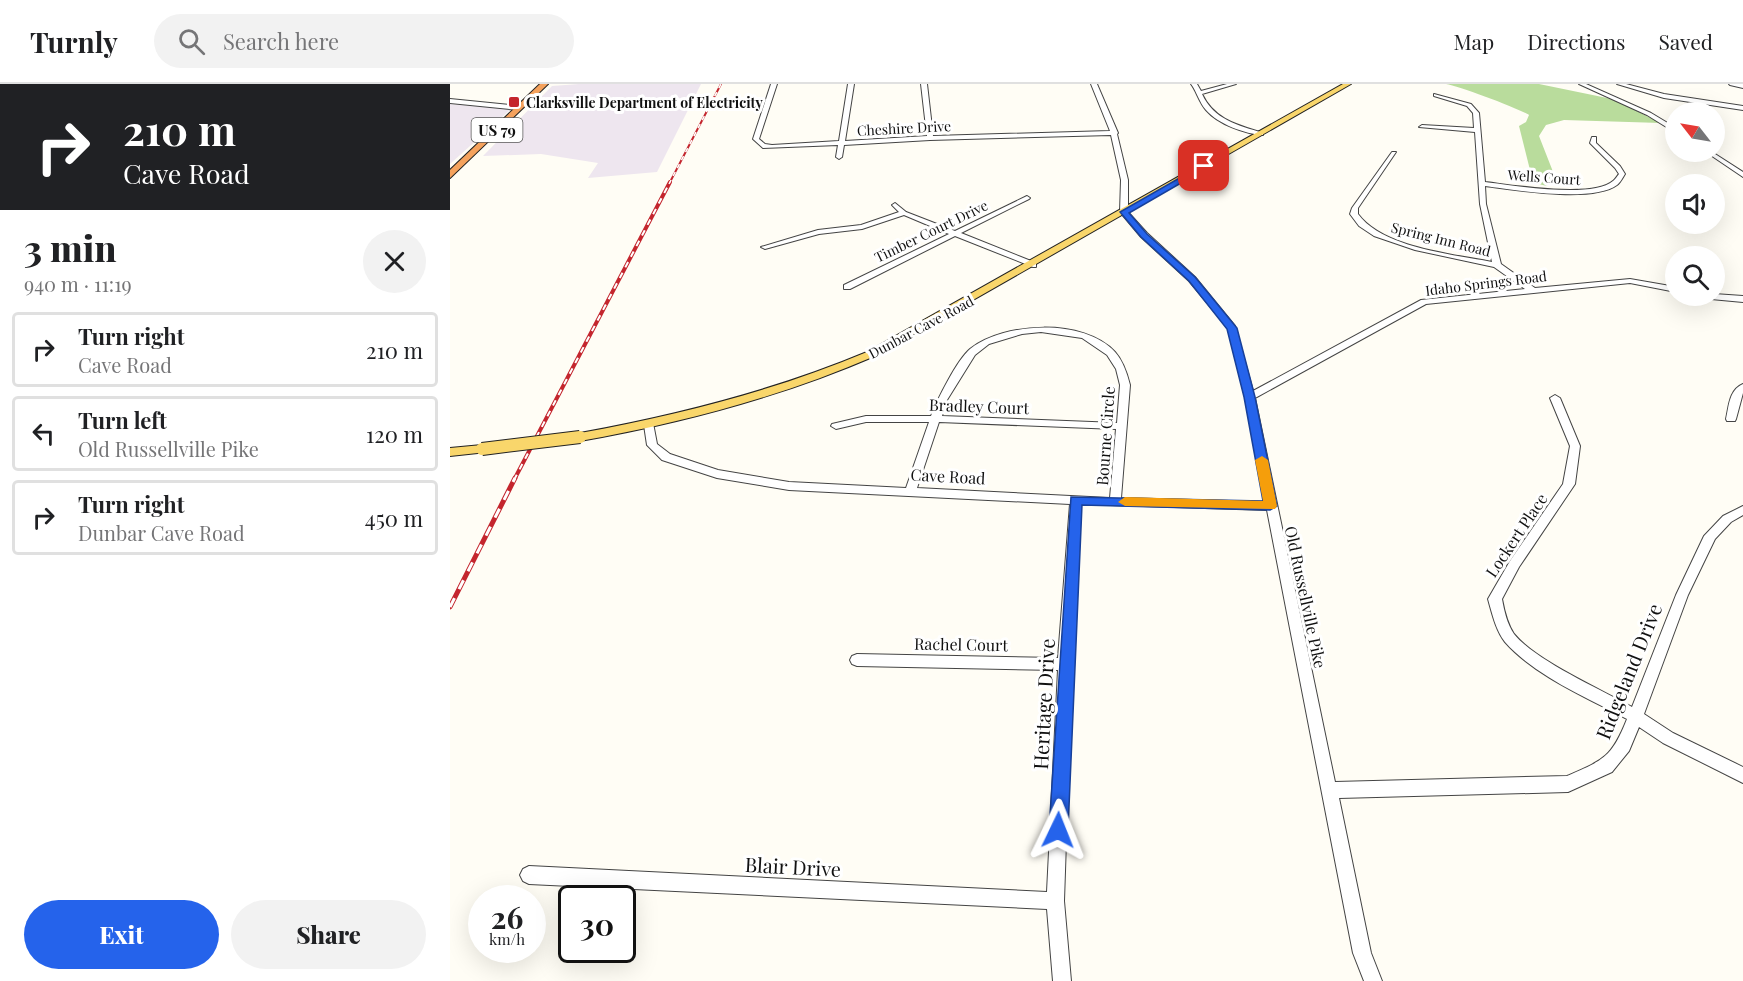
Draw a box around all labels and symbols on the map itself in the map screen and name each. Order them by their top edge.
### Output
place label: Clarksville Department of Electricity [526,93,764,112]
marker: Clarksville Department of Electricity [507,95,521,109]
north arrow [1665,102,1725,162]
street label: Cheshire Drive [856,116,952,140]
road number: US 79 [472,118,522,142]
pin [1178,140,1229,191]
street label: Wells Court [1506,165,1582,189]
street label: Timber Court Drive [871,195,991,267]
street label: Spring Inn Road [1389,217,1493,261]
street label: Idaho Springs Road [1424,266,1548,300]
street label: Dunbar Cave Road [865,291,977,363]
street label: Bourne Circle [1091,386,1119,486]
street label: Bradley Court [929,394,1030,418]
street label: Cave Road [910,464,986,488]
street label: Lockert Place [1480,489,1552,581]
street label: Old Russellville Pike [1281,524,1331,670]
street label: Ridgeland Drive [1588,599,1668,743]
street label: Rachel Court [914,633,1009,655]
street label: Heritage Drive [1026,638,1060,770]
position arrow [1026,798,1090,862]
street label: Blair Drive [744,850,842,882]
speed limit sign: 30 [558,885,636,963]

